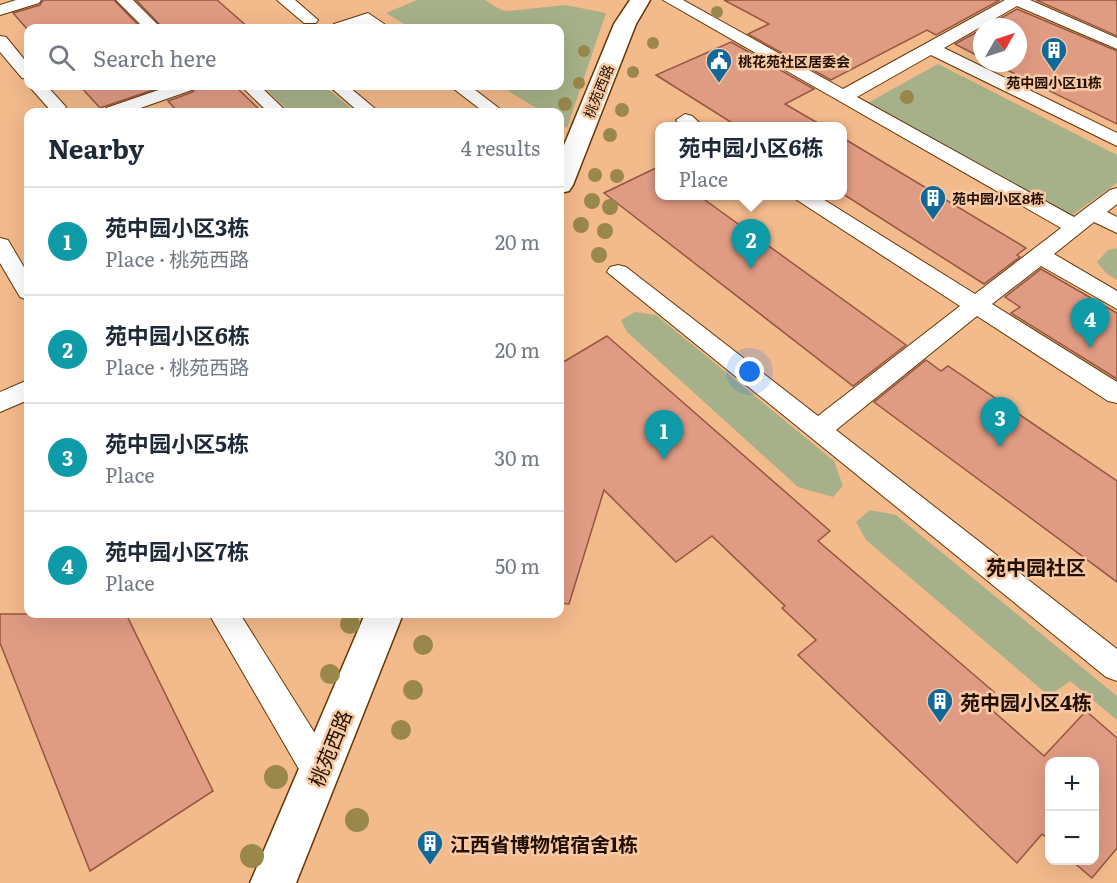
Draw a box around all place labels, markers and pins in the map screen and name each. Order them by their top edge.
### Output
building icon: 苑中园小区11栋 [1039,35,1069,73]
public building icon: 桃花苑社区居委会 [704,46,734,84]
place label: 桃花苑社区居委会 [738,51,850,71]
place label: 苑中园小区11栋 [1006,72,1102,92]
building icon: 苑中园小区8栋 [918,183,948,221]
place label: 苑中园小区8栋 [952,188,1044,208]
pin: 2 [732,220,771,269]
pin: 4 [1070,298,1110,348]
pin: 3 [980,398,1020,447]
pin: 1 [644,410,684,460]
building icon: 苑中园小区4栋 [925,686,955,724]
place label: 苑中园小区4栋 [960,686,1092,716]
building icon: 江西省博物馆宿舍1栋 [415,828,445,866]
place label: 江西省博物馆宿舍1栋 [450,828,638,858]

